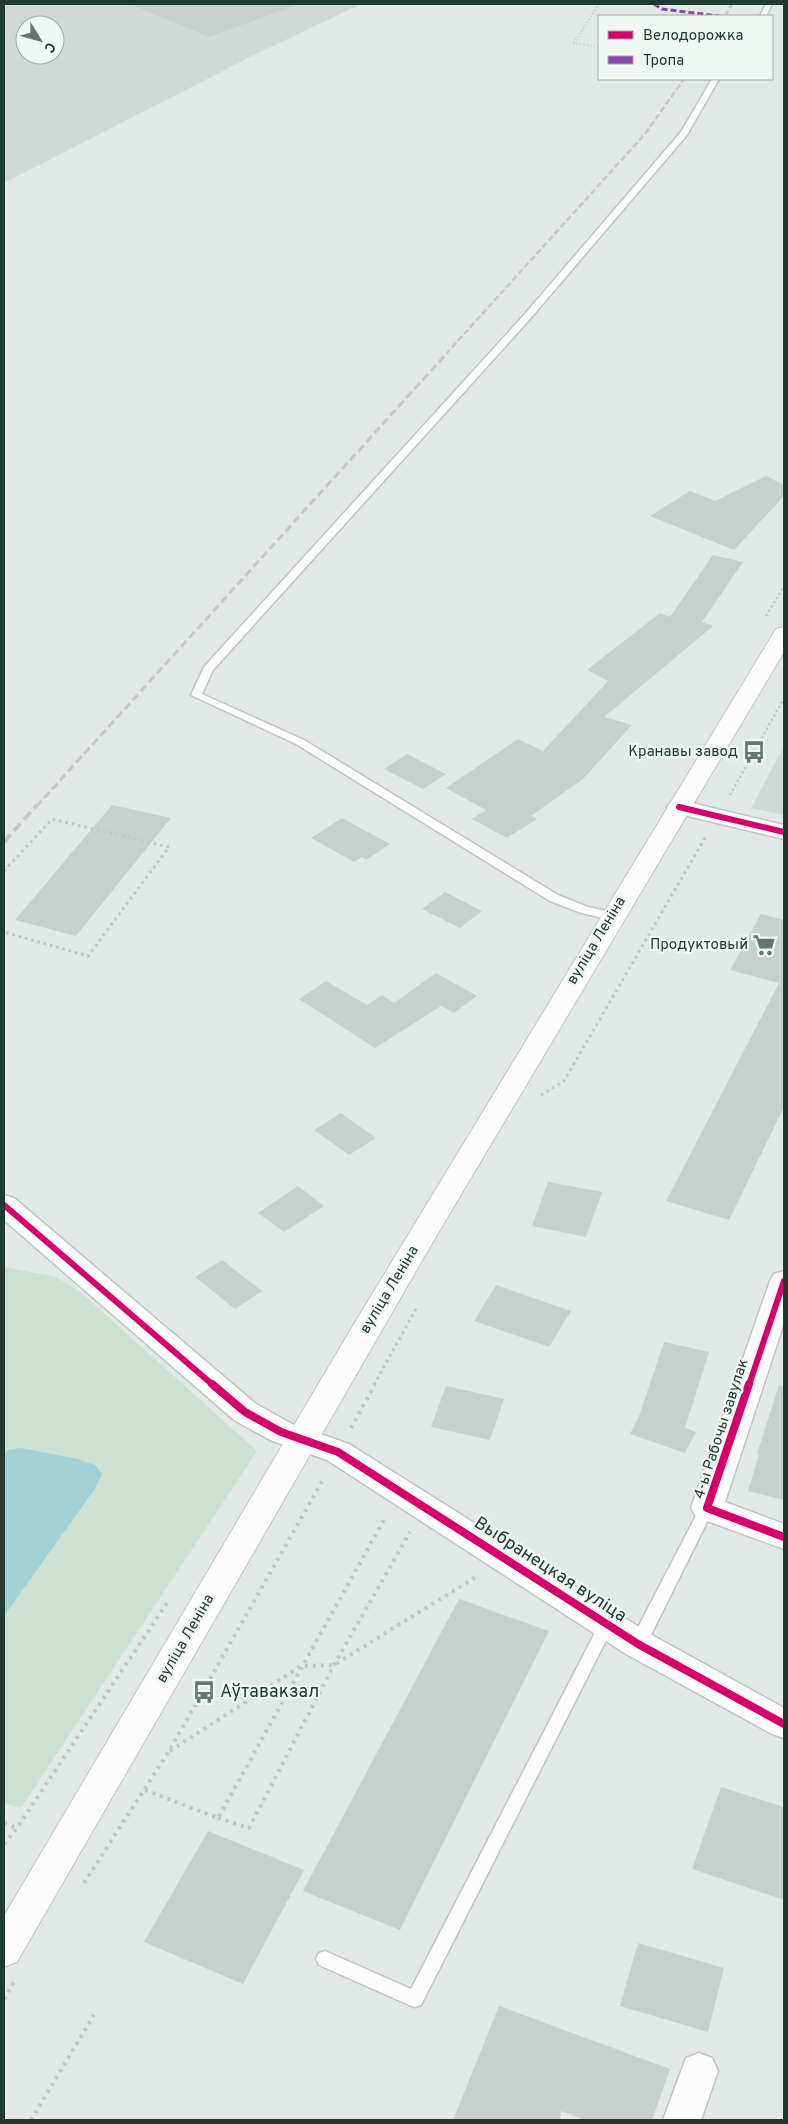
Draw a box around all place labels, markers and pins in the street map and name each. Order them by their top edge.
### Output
bus stop icon: Кранавы завод [741,739,767,765]
place label: Кранавы завод [628,743,738,762]
supermarket icon: Продуктовый [751,932,777,958]
place label: Продуктовый [650,936,748,955]
bus stop icon: Аўтавакзал [191,1679,217,1705]
place label: Аўтавакзал [220,1681,319,1704]

